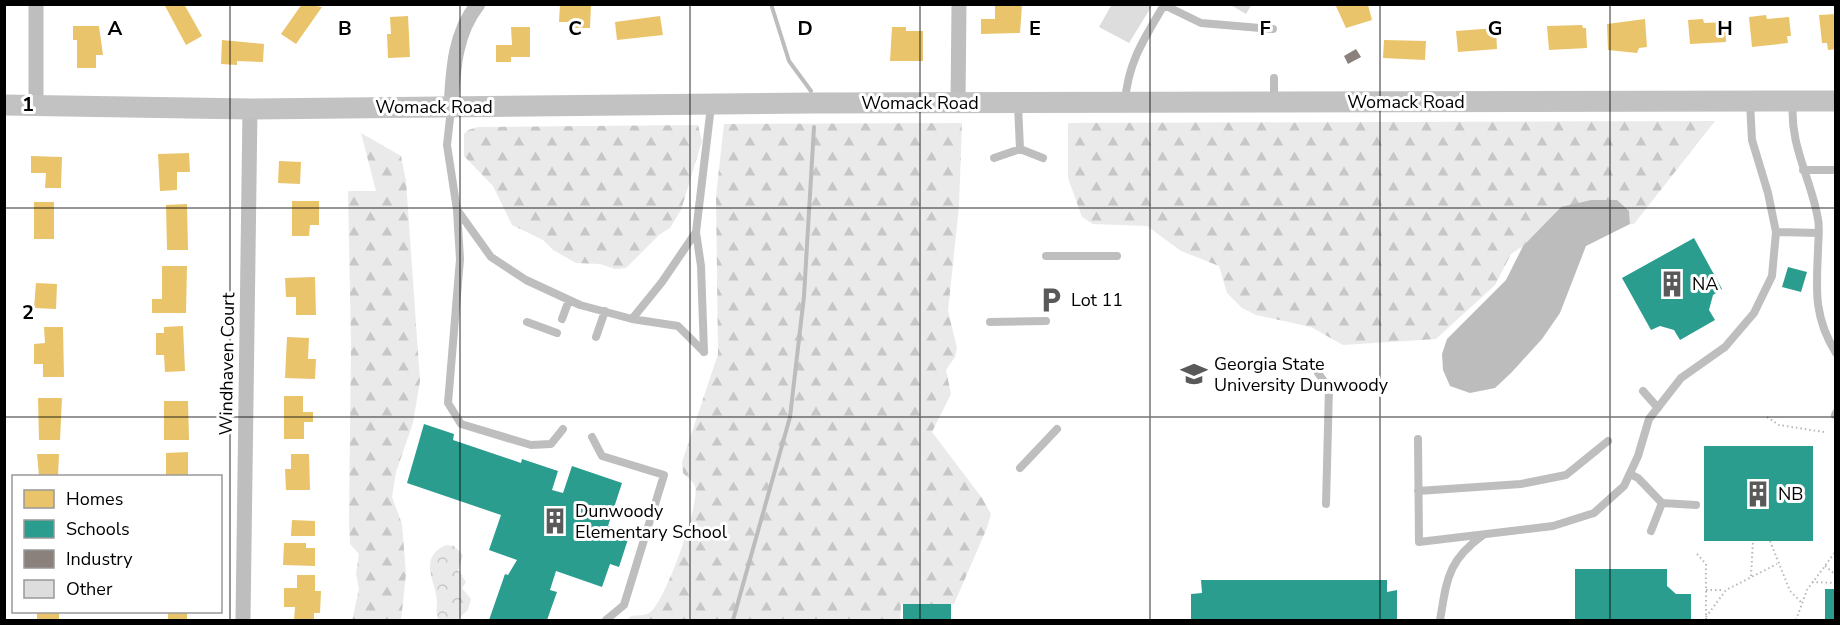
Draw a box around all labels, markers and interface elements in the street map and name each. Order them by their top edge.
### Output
text: A [108,15,123,42]
text: B [338,15,352,42]
text: C [568,15,582,42]
text: D [797,15,813,42]
text: E [1029,15,1041,42]
text: F [1259,15,1271,42]
text: G [1488,15,1502,42]
text: H [1717,15,1733,42]
street label: Womack Road [1347,90,1465,114]
text: 1 [22,91,34,118]
street label: Womack Road [861,91,979,115]
street label: Womack Road [375,95,493,119]
building icon: NA [1657,269,1687,299]
place label: NA [1692,272,1718,296]
parking icon: Lot 11 [1036,285,1066,315]
place label: Lot 11 [1071,288,1123,312]
street label: Windhaven Court [214,292,240,436]
text: 2 [22,299,34,326]
place label: Georgia State University Dunwoody [1214,352,1389,397]
school or university icon: Georgia State University Dunwoody [1179,359,1209,389]
legend [12,475,222,613]
building icon: NB [1743,479,1773,509]
place label: NB [1778,482,1804,506]
text: Homes [66,487,123,511]
place label: Dunwoody Elementary School [575,499,728,544]
building icon: Dunwoody Elementary School [540,506,570,536]
text: Schools [66,517,130,541]
text: Industry [66,547,133,571]
text: Other [66,577,113,601]

